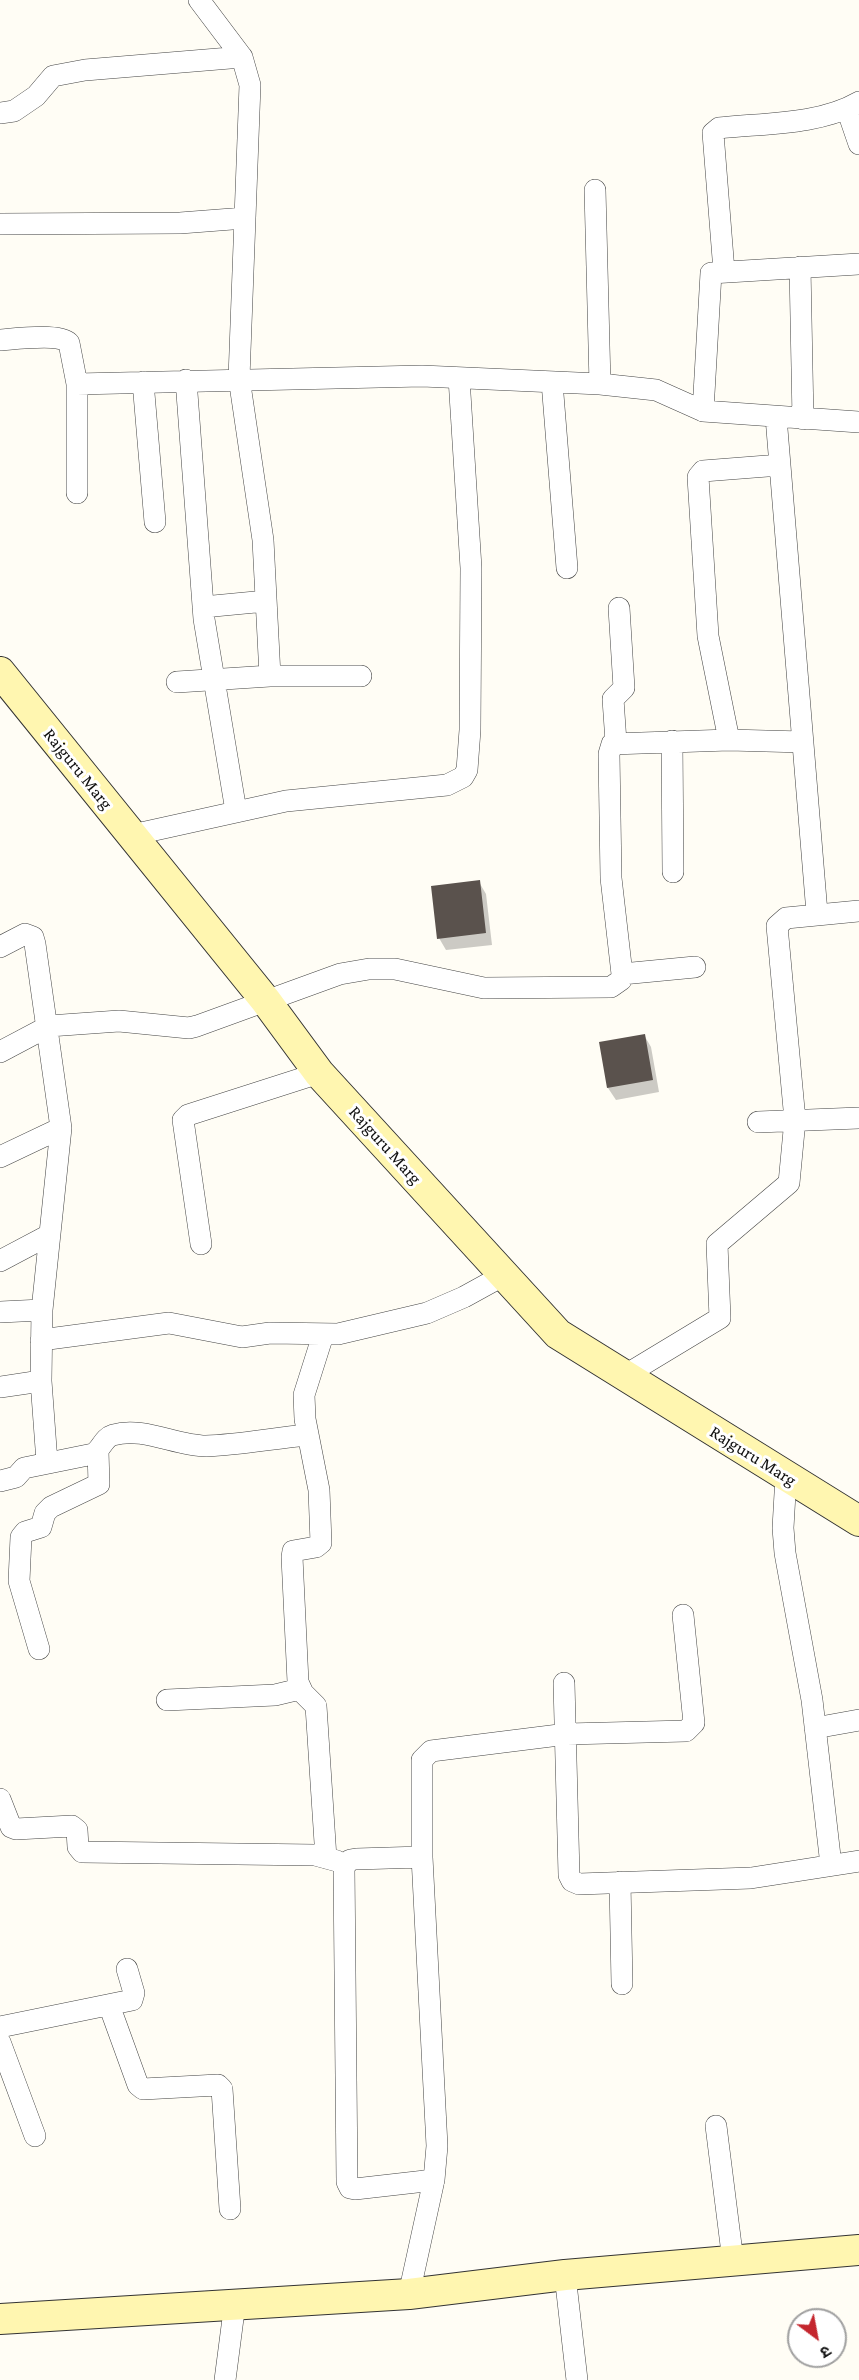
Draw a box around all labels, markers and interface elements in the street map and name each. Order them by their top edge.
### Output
street label: Rajguru Marg [39,724,117,814]
street label: Rajguru Marg [344,1101,426,1189]
street label: Rajguru Marg [706,1421,800,1491]
north arrow [787,2308,847,2368]
text: उ [817,2342,834,2362]

